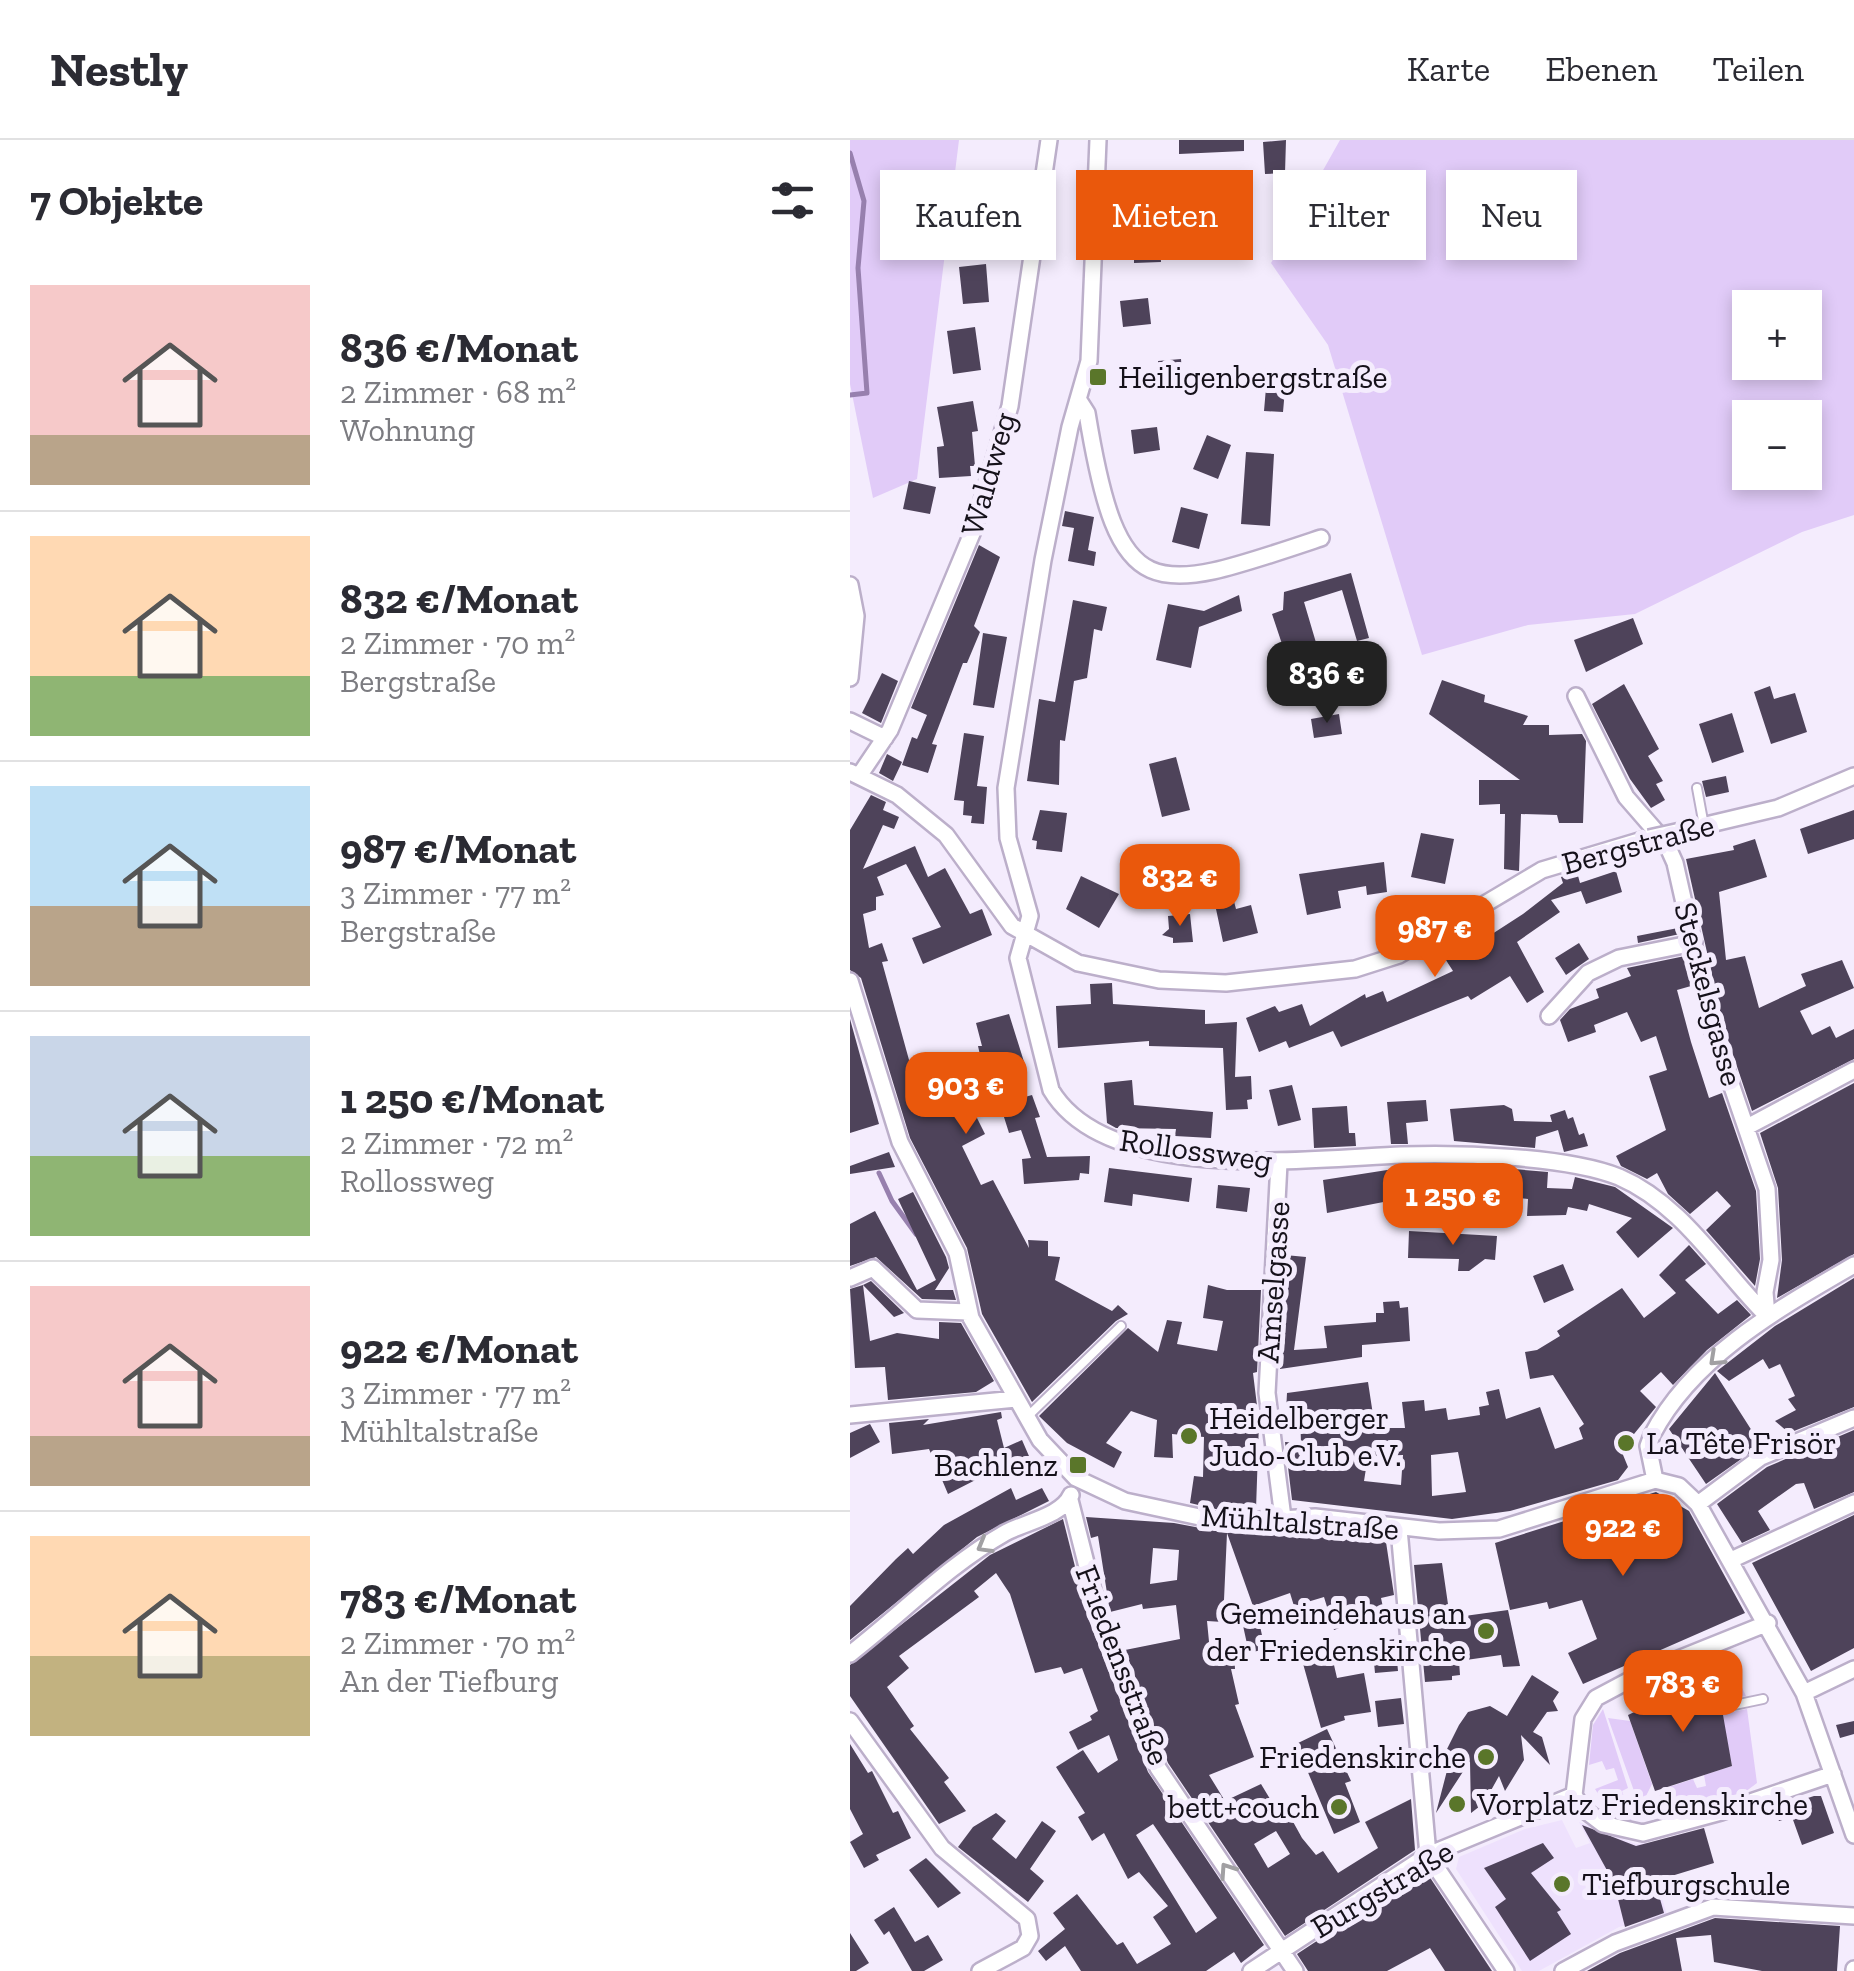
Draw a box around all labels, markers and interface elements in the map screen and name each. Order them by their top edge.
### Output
text: Nestly [50,41,188,98]
text: Karte [1407,48,1490,90]
text: Ebenen [1545,48,1657,90]
text: Teilen [1712,48,1804,90]
chip: Kaufen [880,170,1056,260]
chip: Mieten [1076,170,1253,260]
chip: Filter [1273,170,1426,260]
chip: Neu [1446,170,1577,260]
icon: filters [765,173,820,228]
text: 7 Objekte [30,175,203,226]
map controls [1732,290,1822,490]
button: + [1732,290,1822,380]
text: 836 €/Monat [340,322,578,373]
icon: home [110,325,230,445]
place label: Heiligenbergstraße [1118,358,1388,396]
marker: Heiligenbergstraße [1087,366,1109,388]
text: 2 Zimmer · 68 m² [340,373,576,411]
button: − [1732,400,1822,490]
street label: Waldweg [952,408,1024,540]
text: Wohnung [340,411,475,449]
text: 832 €/Monat [340,573,578,624]
icon: home [110,576,230,696]
text: 2 Zimmer · 70 m² [340,624,575,662]
pin: 836 € [1257,641,1397,726]
text: 836 € [1289,654,1365,692]
text: Bergstraße [340,662,496,700]
street label: Bergstraße [1558,805,1718,883]
text: 987 €/Monat [340,823,576,874]
icon: home [110,826,230,946]
pin: 832 € [1110,844,1250,929]
text: 832 € [1142,857,1218,895]
text: 3 Zimmer · 77 m² [340,874,571,912]
pin: 987 € [1365,895,1505,980]
street label: Steckelsgasse [1666,898,1752,1090]
text: 987 € [1397,908,1473,946]
text: Bergstraße [340,912,496,950]
pin: 903 € [896,1052,1036,1137]
text: 903 € [927,1065,1005,1103]
text: 1 250 €/Monat [340,1073,604,1124]
icon: home [110,1076,230,1196]
street label: Rollossweg [1117,1120,1275,1180]
text: 2 Zimmer · 72 m² [340,1124,573,1162]
text: Rollossweg [340,1162,494,1200]
pin: 1 250 € [1361,1163,1545,1248]
text: 1 250 € [1405,1176,1501,1214]
street label: Amselgasse [1248,1200,1298,1364]
text: 922 €/Monat [340,1323,578,1374]
icon: home [110,1326,230,1446]
one-way arrow [1710,1347,1728,1365]
text: 3 Zimmer · 77 m² [340,1374,571,1412]
place label: Heidelberger Judo-Club e.V. [1209,1399,1402,1474]
text: Mühltalstraße [340,1412,539,1450]
place label: La Tête Frisör [1646,1424,1837,1462]
marker: Heidelberger Judo-Club e.V. [1178,1425,1200,1447]
marker: La Tête Frisör [1615,1432,1637,1454]
place label: Bachlenz [934,1446,1058,1484]
marker: Bachlenz [1067,1454,1089,1476]
pin: 922 € [1553,1494,1693,1579]
street label: Mühltalstraße [1200,1496,1400,1548]
text: 922 € [1585,1507,1661,1545]
one-way arrow [977,1533,995,1553]
street label: Friedensstraße [1067,1560,1179,1770]
text: 783 €/Monat [340,1573,576,1624]
icon: home [110,1576,230,1696]
place label: Gemeindehaus an der Friedenskirche [1206,1594,1467,1669]
marker: Gemeindehaus an der Friedenskirche [1475,1620,1497,1642]
text: 2 Zimmer · 70 m² [340,1624,575,1662]
pin: 783 € [1613,1650,1753,1735]
text: An der Tiefburg [340,1662,559,1700]
text: 783 € [1645,1663,1721,1701]
place label: Friedenskirche [1259,1738,1466,1776]
marker: Friedenskirche [1475,1746,1497,1768]
place label: Vorplatz Friedenskirche [1476,1785,1808,1823]
place label: bett+couch [1167,1788,1319,1826]
marker: Vorplatz Friedenskirche [1446,1793,1468,1815]
marker: bett+couch [1328,1796,1350,1818]
street label: Burgstraße [1304,1832,1460,1946]
one-way arrow [1221,1863,1239,1882]
place label: Tiefburgschule [1582,1865,1790,1903]
marker: Tiefburgschule [1551,1873,1573,1895]

